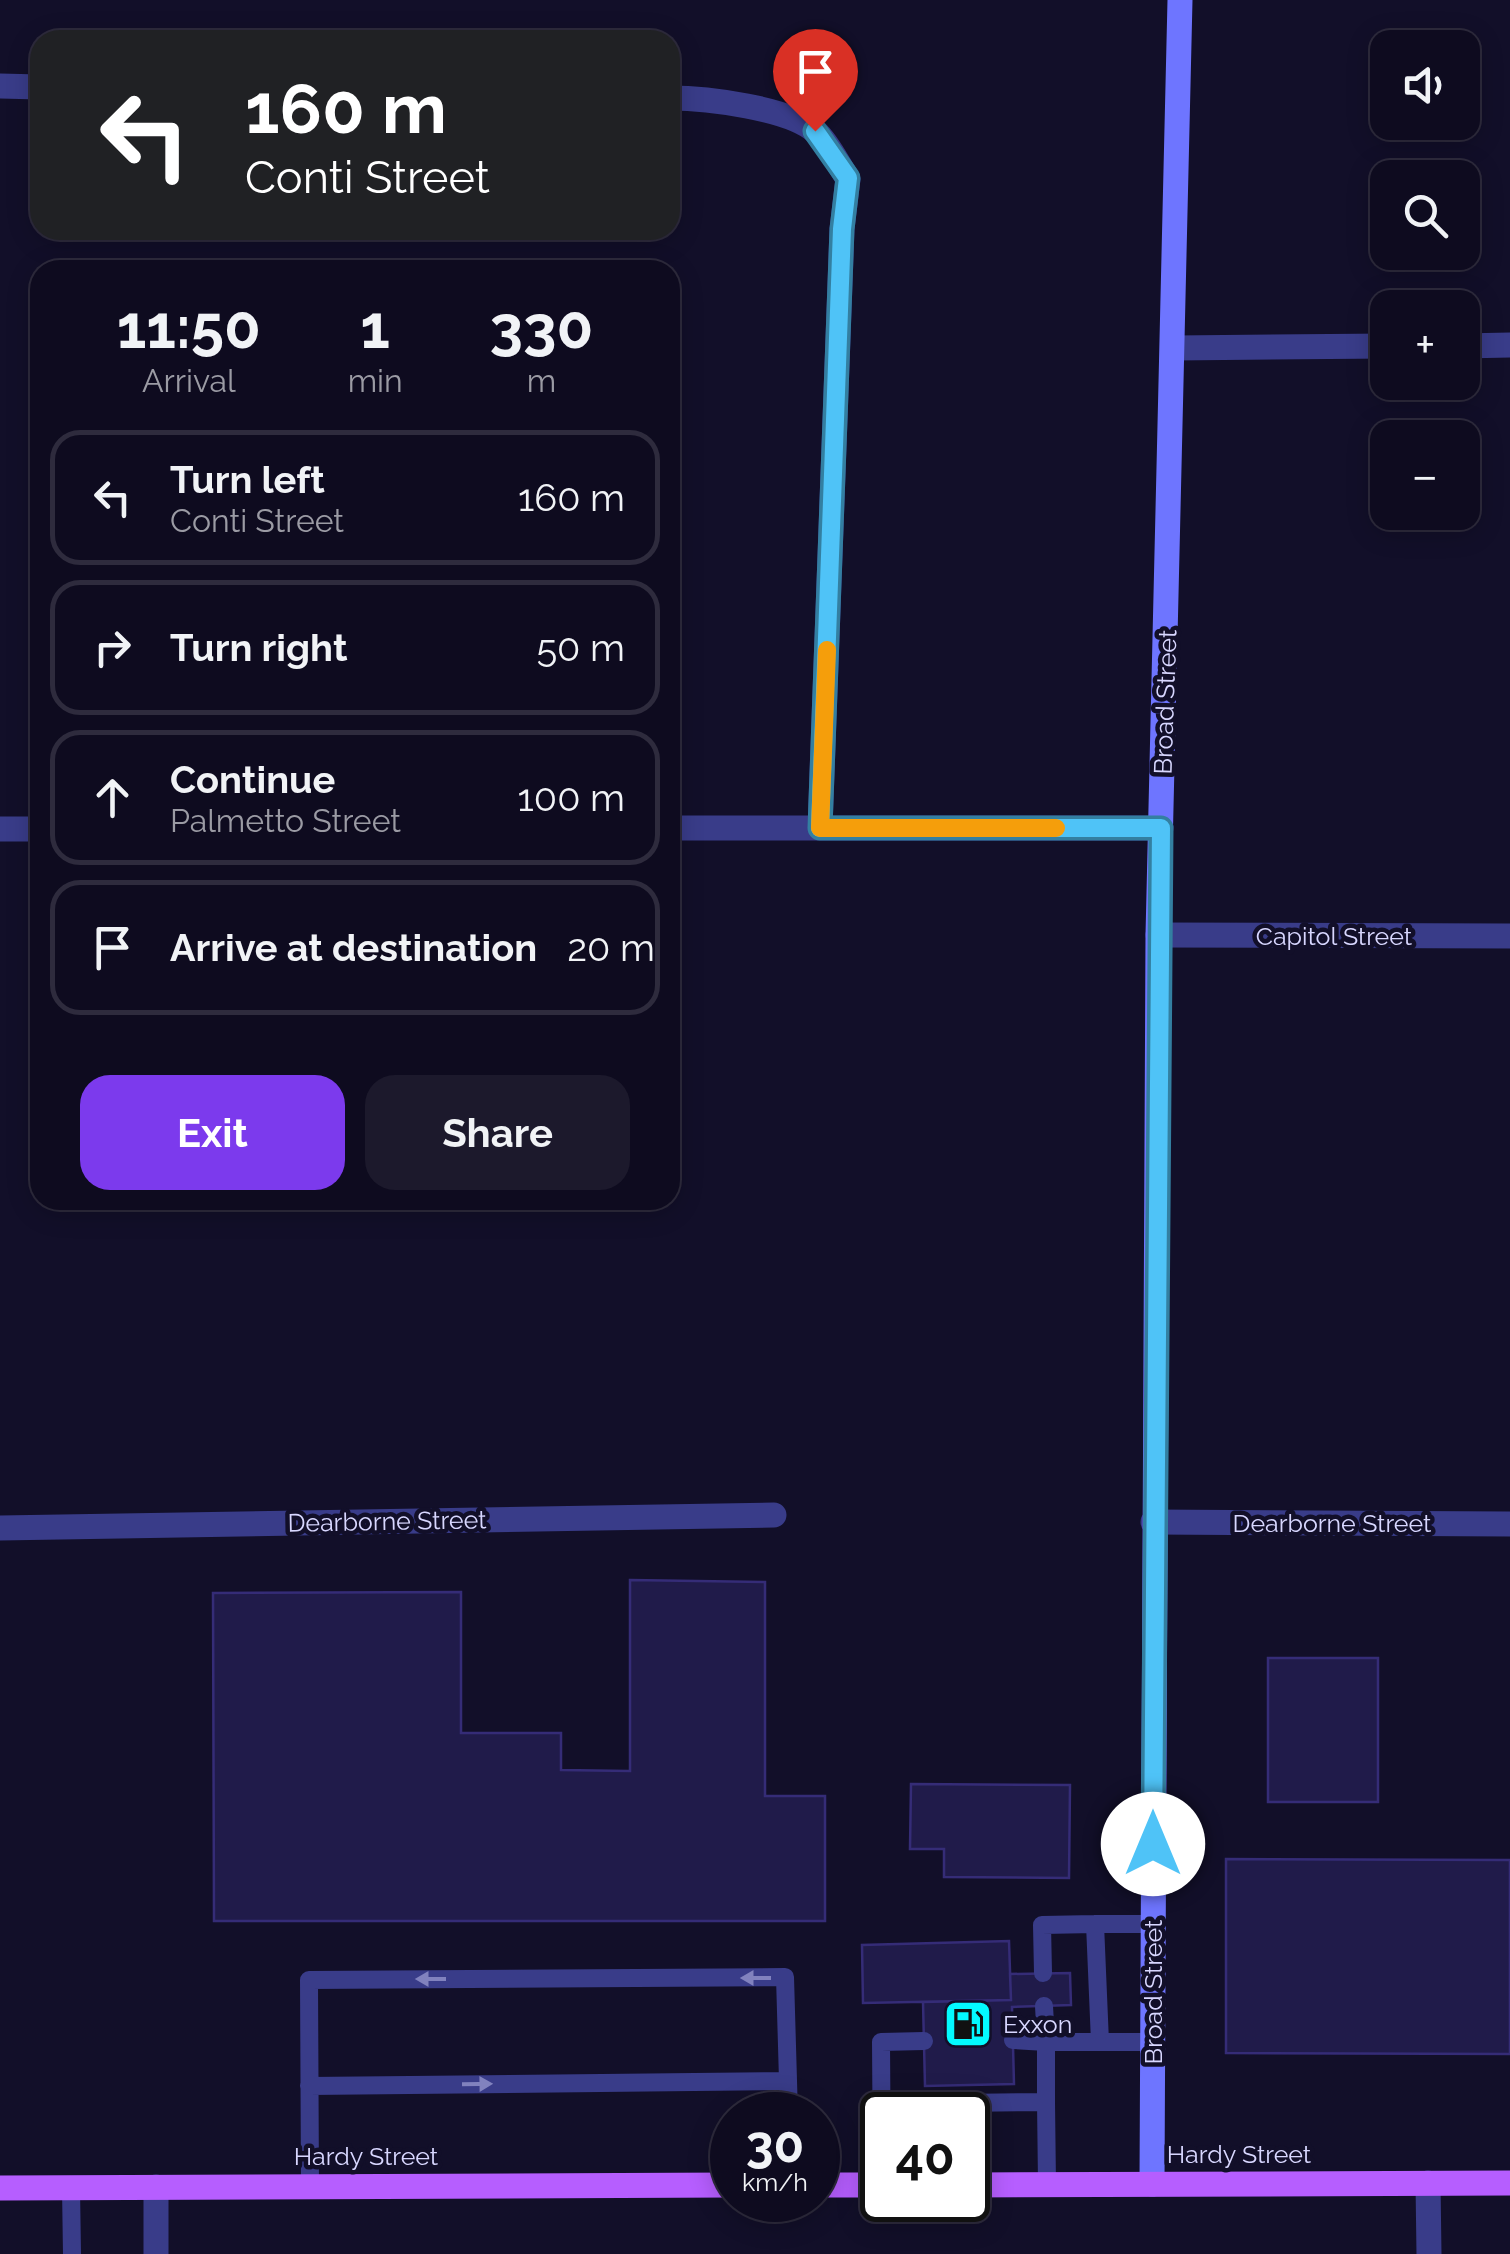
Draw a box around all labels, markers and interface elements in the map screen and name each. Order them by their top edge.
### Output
pin [773,29,858,132]
map controls [1370,30,1480,530]
button: sound [1370,30,1480,140]
icon: arrive [788,44,843,99]
text: 160 m [245,67,447,149]
icon: left [80,70,210,200]
text: Conti Street [245,151,490,204]
button: search [1370,160,1480,270]
button: + [1370,290,1480,400]
text: 11:50 [117,292,261,362]
text: 1 [360,292,390,362]
text: 330 [489,292,593,362]
text: Arrival [142,362,236,399]
text: min [348,362,403,399]
text: m [527,362,556,399]
button: − [1370,420,1480,530]
text: Turn left [170,457,325,502]
icon: left [85,470,140,525]
text: 160 m [518,475,625,520]
text: Conti Street [170,502,344,539]
icon: right [85,620,140,675]
text: Turn right [170,625,347,670]
text: 50 m [536,625,625,670]
street label: Broad Street [1147,629,1183,775]
text: Continue [170,757,335,802]
icon: ahead [85,770,140,825]
text: 100 m [518,775,625,820]
text: Palmetto Street [170,802,401,839]
icon: arrive [85,920,140,975]
street label: Capitol Street [1256,921,1413,951]
text: Arrive at destination [170,925,537,970]
text: 20 m [567,925,655,970]
button: Exit [80,1075,345,1190]
button: Share [365,1075,630,1190]
street label: Dearborne Street [287,1504,487,1538]
street label: Dearborne Street [1233,1508,1432,1538]
position arrow [1101,1792,1205,1896]
street label: Broad Street [1138,1919,1168,2064]
one-way arrow [739,1970,771,1986]
one-way arrow [414,1972,446,1988]
fuel station icon: Exxon [942,1998,994,2050]
place label: Exxon [1003,2009,1072,2039]
one-way arrow [461,2076,493,2092]
speed limit sign: 40 [860,2092,990,2222]
text: 30 [746,2115,804,2174]
street label: Hardy Street [1167,2139,1312,2169]
street label: Hardy Street [294,2141,439,2171]
text: km/h [742,2167,808,2197]

